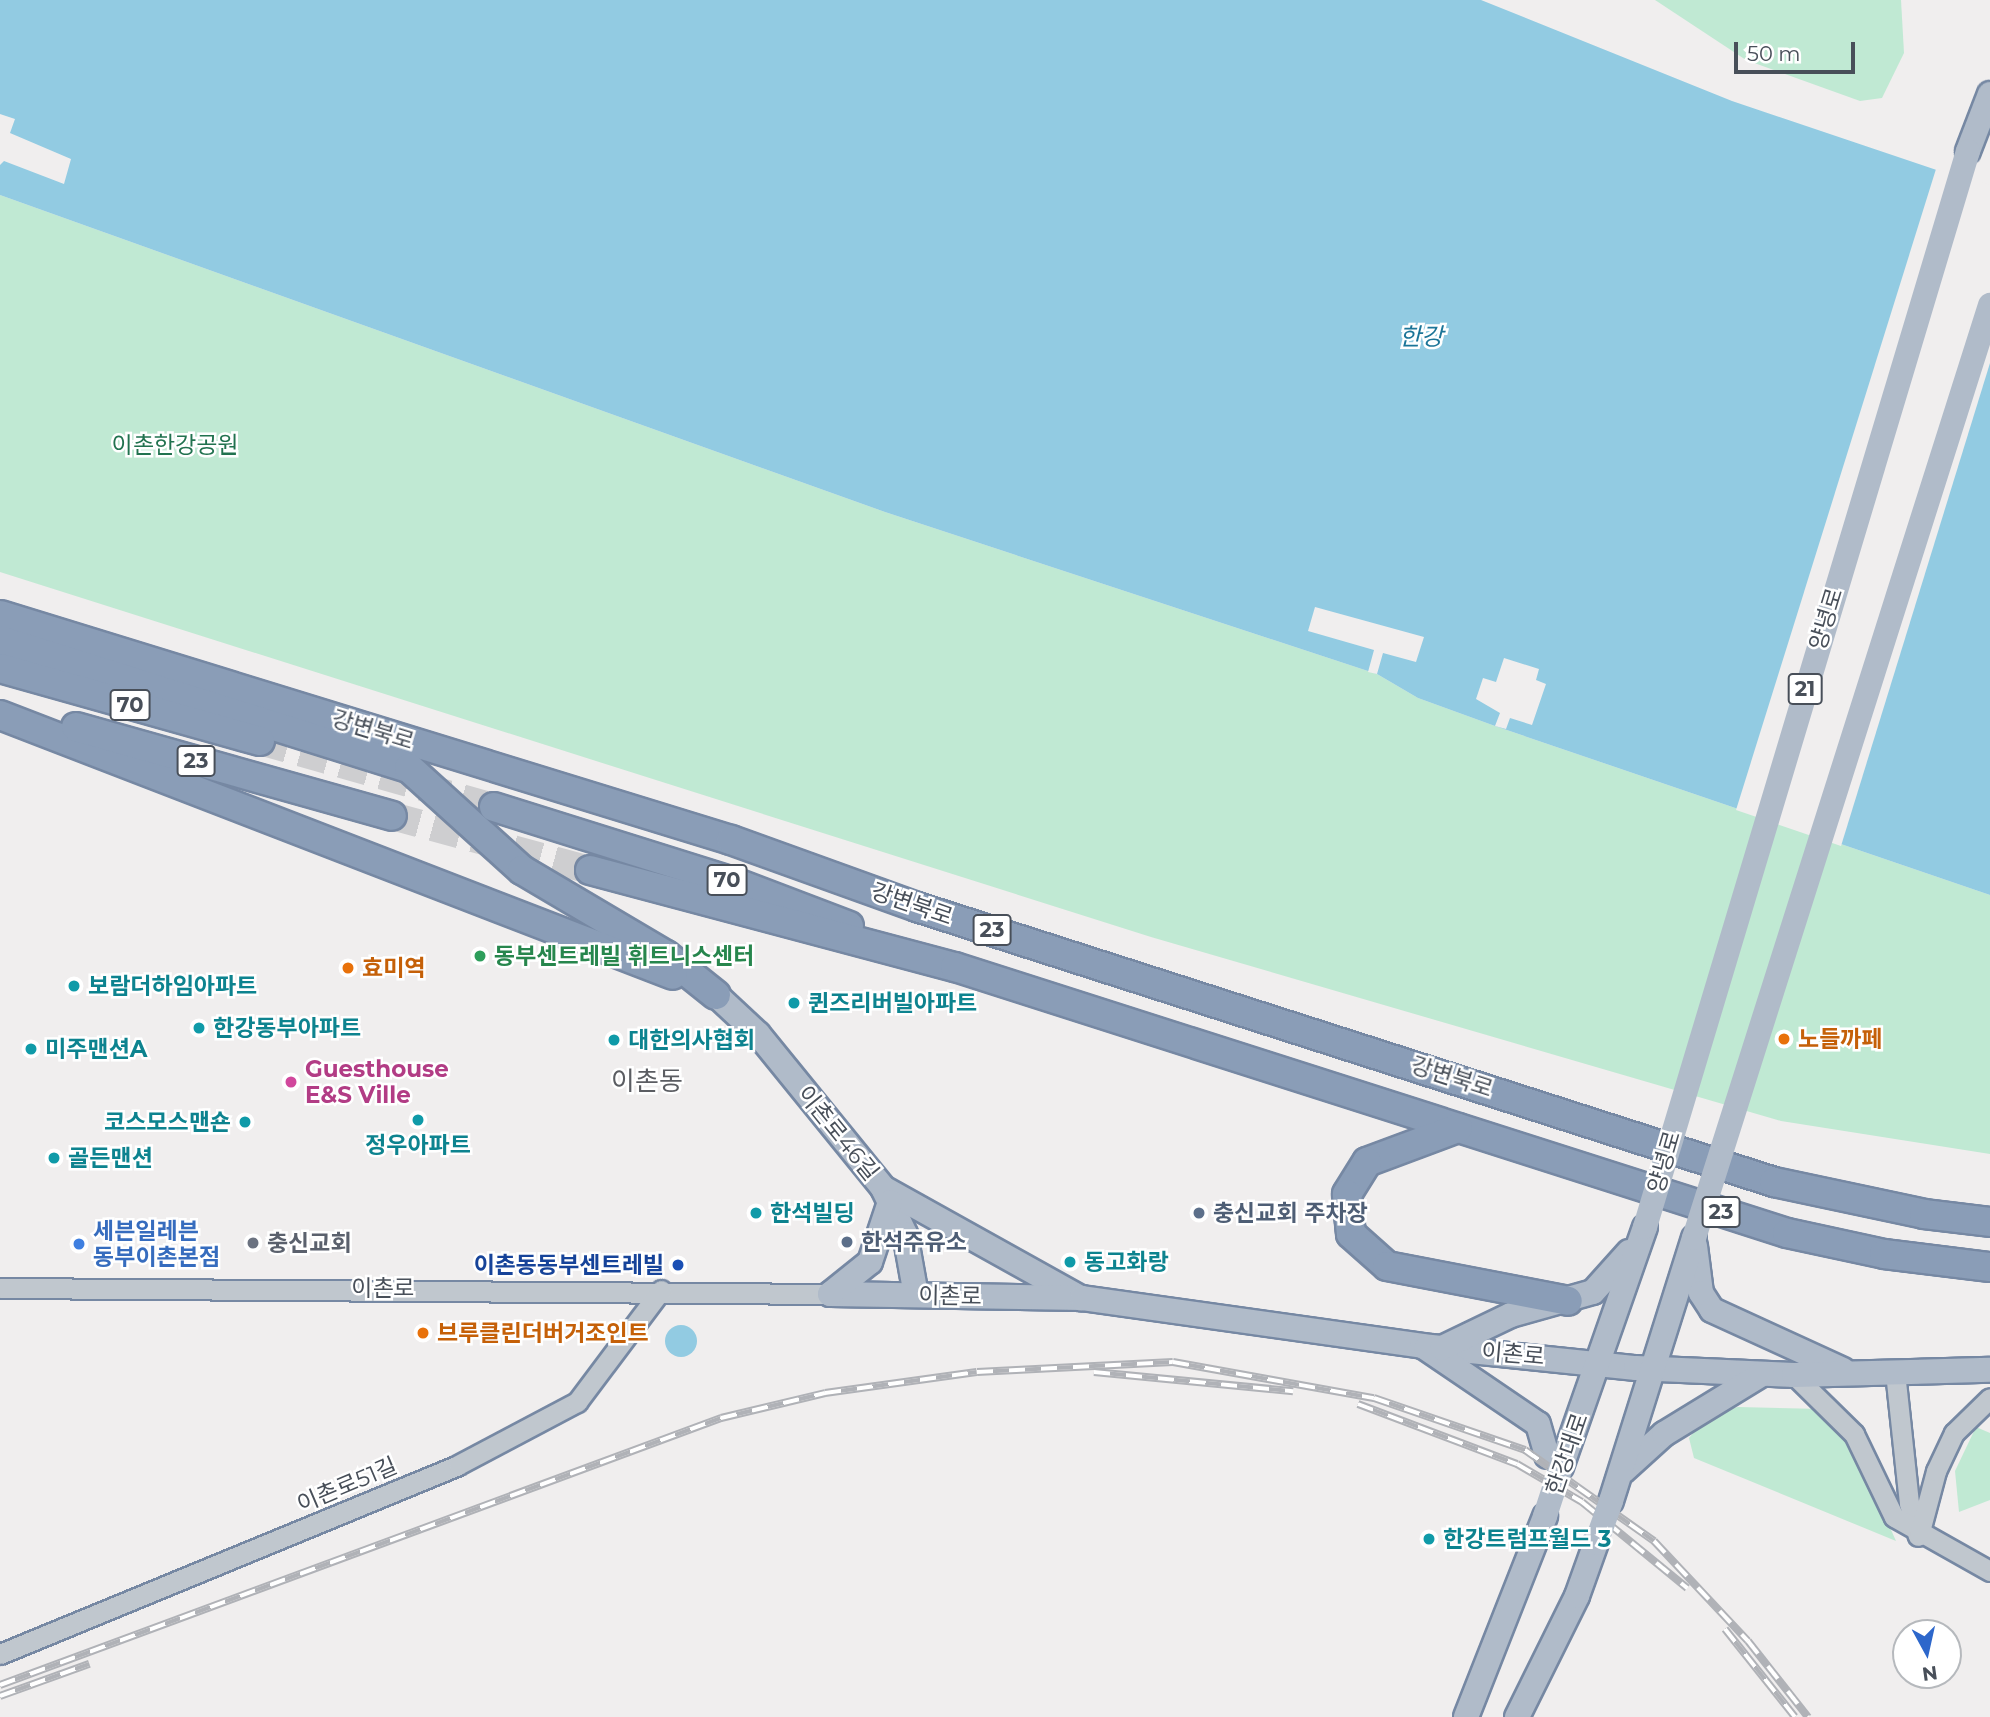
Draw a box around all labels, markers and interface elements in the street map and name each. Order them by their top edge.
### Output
scale bar [1738,28,1859,72]
text: 50 m [1747,41,1801,66]
water label: 한강 [1399,323,1443,351]
park label: 이촌한강공원 [112,431,238,459]
street label: 양녕로 [1804,585,1848,653]
road number: 21 [1787,672,1822,706]
road number: 70 [109,688,151,722]
street label: 강변북로 [328,704,418,756]
road number: 23 [175,744,217,778]
road number: 70 [706,862,748,898]
street label: 강변북로 [867,877,957,931]
road number: 23 [971,912,1013,948]
place label: 동부센트레빌 휘트니스센터 [494,942,754,970]
marker: 동부센트레빌 휘트니스센터 [472,948,488,964]
place label: 효미역 [362,954,425,982]
marker: 효미역 [340,960,356,976]
place label: 보람더하임아파트 [88,972,257,1000]
marker: 보람더하임아파트 [66,978,82,994]
place label: 퀸즈리버빌아파트 [808,989,977,1017]
marker: 퀸즈리버빌아파트 [786,995,802,1011]
place label: 한강동부아파트 [213,1014,361,1042]
marker: 한강동부아파트 [191,1020,207,1036]
place label: 노들까페 [1798,1025,1883,1053]
place label: 대한의사협회 [628,1026,755,1054]
marker: 노들까페 [1776,1031,1792,1047]
marker: 대한의사협회 [606,1032,622,1048]
place label: 미주맨션A [45,1035,147,1063]
marker: 미주맨션A [23,1041,39,1057]
street label: 강변북로 [1407,1051,1497,1103]
place label: Guesthouse E&S Ville [305,1055,449,1109]
district label: 이촌동 [611,1066,683,1098]
marker: Guesthouse E&S Ville [283,1074,299,1090]
street label: 이촌로46길 [791,1080,885,1186]
place label: 코스모스맨숀 [104,1108,231,1136]
marker: 정우아파트 [410,1112,426,1128]
marker: 코스모스맨숀 [237,1114,253,1130]
street label: 양녕로 [1642,1128,1686,1196]
place label: 정우아파트 [365,1131,471,1159]
place label: 골든맨션 [68,1144,153,1172]
marker: 골든맨션 [46,1150,62,1166]
road number: 23 [1700,1194,1742,1230]
place label: 한석빌딩 [770,1199,855,1227]
place label: 충신교회 주차장 [1213,1199,1368,1227]
marker: 한석빌딩 [748,1205,764,1221]
marker: 충신교회 주차장 [1191,1205,1207,1221]
place label: 세븐일레븐 동부이촌본점 [93,1217,220,1271]
place label: 한석주유소 [861,1228,967,1256]
place label: 충신교회 [267,1229,352,1257]
marker: 한석주유소 [839,1234,855,1250]
marker: 충신교회 [245,1235,261,1251]
marker: 세븐일레븐 동부이촌본점 [71,1236,87,1252]
place label: 동고화랑 [1084,1248,1169,1276]
place label: 이촌동동부센트레빌 [474,1251,664,1279]
marker: 동고화랑 [1062,1254,1078,1270]
marker: 이촌동동부센트레빌 [670,1257,686,1273]
street label: 이촌로 [351,1274,415,1302]
street label: 이촌로 [918,1282,982,1310]
place label: 브루클린더버거조인트 [437,1319,649,1347]
marker: 브루클린더버거조인트 [415,1325,431,1341]
street label: 이촌로 [1480,1337,1546,1371]
street label: 한강대로 [1540,1409,1594,1499]
street label: 이촌로51길 [293,1452,401,1518]
place label: 한강트럼프월드 3 [1443,1525,1611,1553]
marker: 한강트럼프월드 3 [1421,1531,1437,1547]
north arrow [1892,1619,1962,1689]
text: N [1921,1661,1939,1686]

